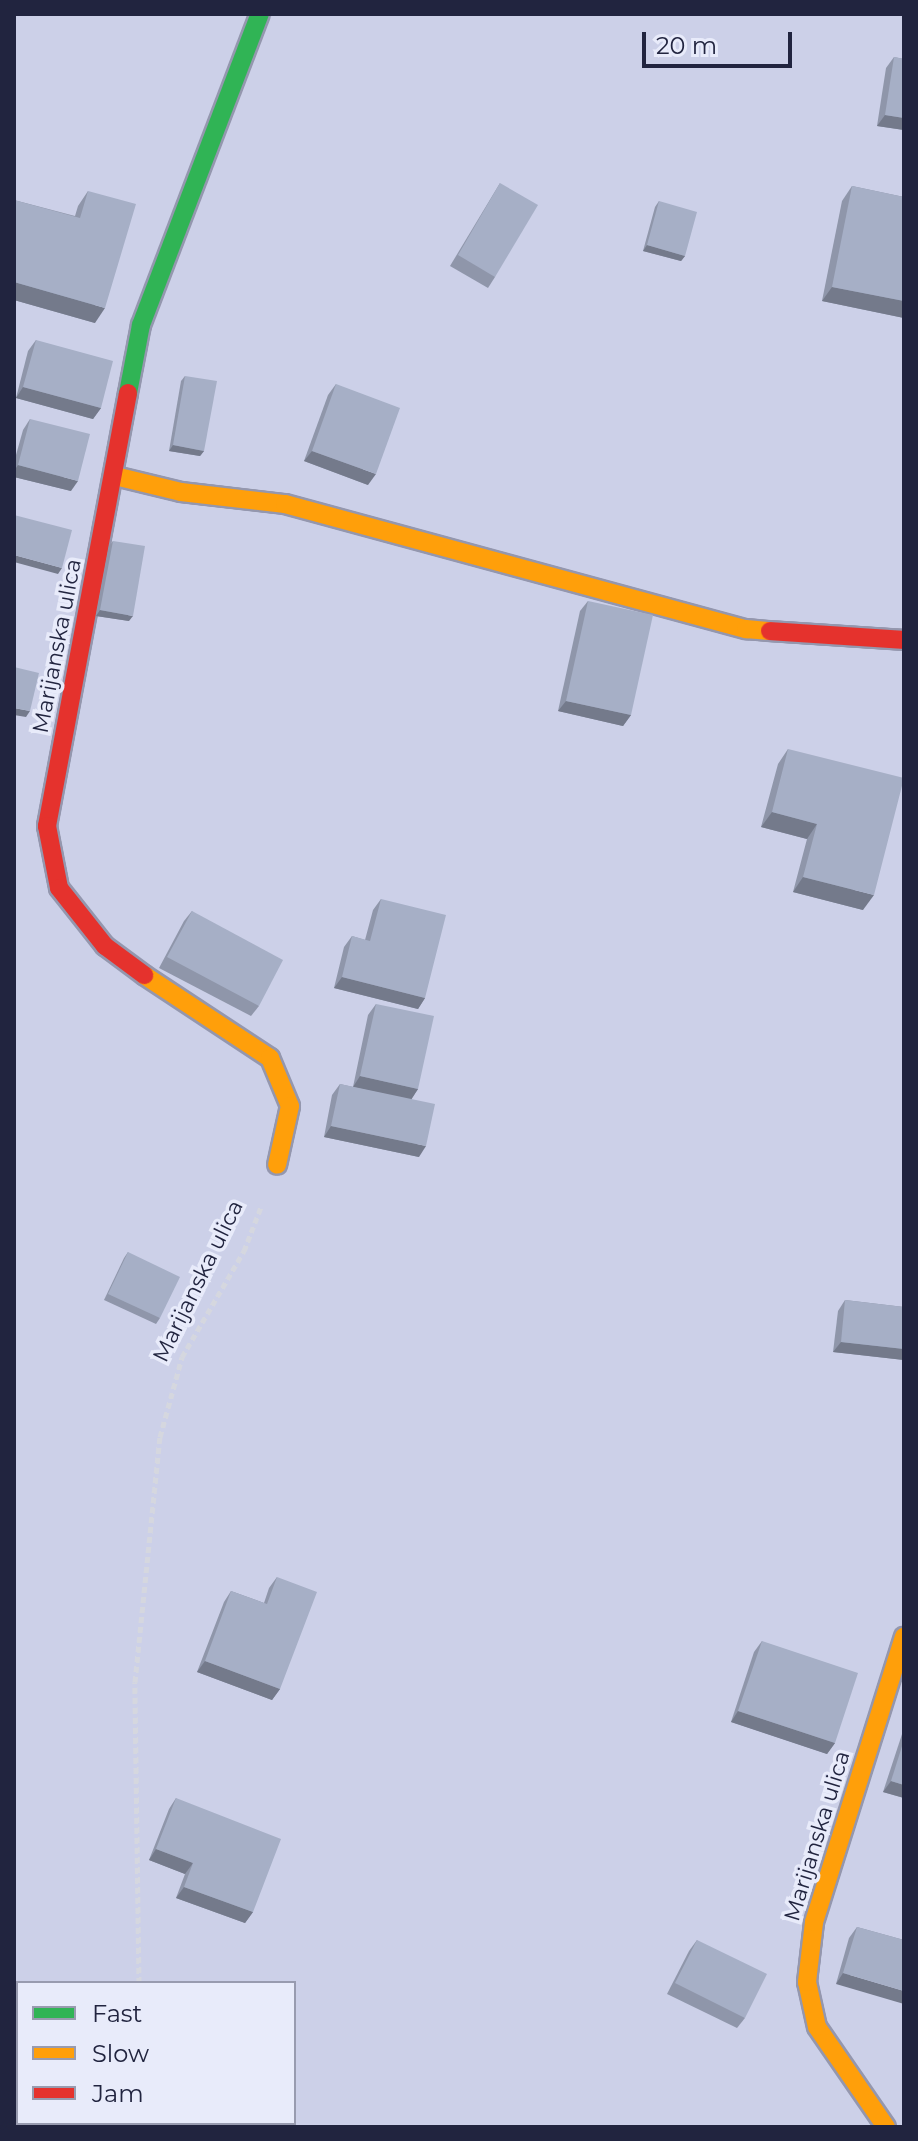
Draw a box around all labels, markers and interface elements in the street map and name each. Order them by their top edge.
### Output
scale bar [646,16,796,66]
text: 20 m [656,31,717,60]
street label: Marijanska ulica [27,557,87,735]
street label: Marijanska ulica [147,1196,249,1366]
street label: Marijanska ulica [779,1748,855,1924]
legend [16,1981,296,2125]
text: Fast [92,1999,142,2028]
text: Slow [92,2039,149,2068]
text: Jam [92,2079,144,2108]

